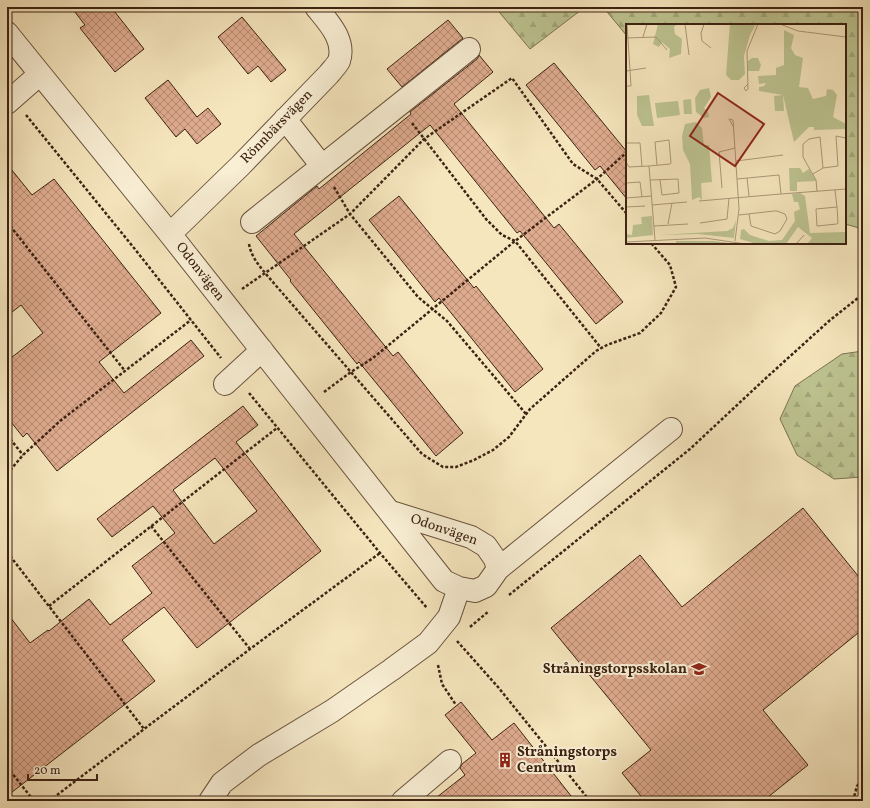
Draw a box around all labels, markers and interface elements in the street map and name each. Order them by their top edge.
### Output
inset map [626,24,846,244]
street label: Rönnbärsvägen [237,86,317,168]
street label: Odonvägen [171,239,229,305]
street label: Odonvägen [408,510,480,550]
place label: Stråningstorpsskolan [543,660,687,679]
school or university icon: Stråningstorpsskolan [690,660,708,678]
place label: Stråningstorps Centrum [517,743,617,778]
building icon: Stråningstorps Centrum [496,751,514,769]
scale bar [28,756,97,782]
text: 20 m [34,763,61,779]

